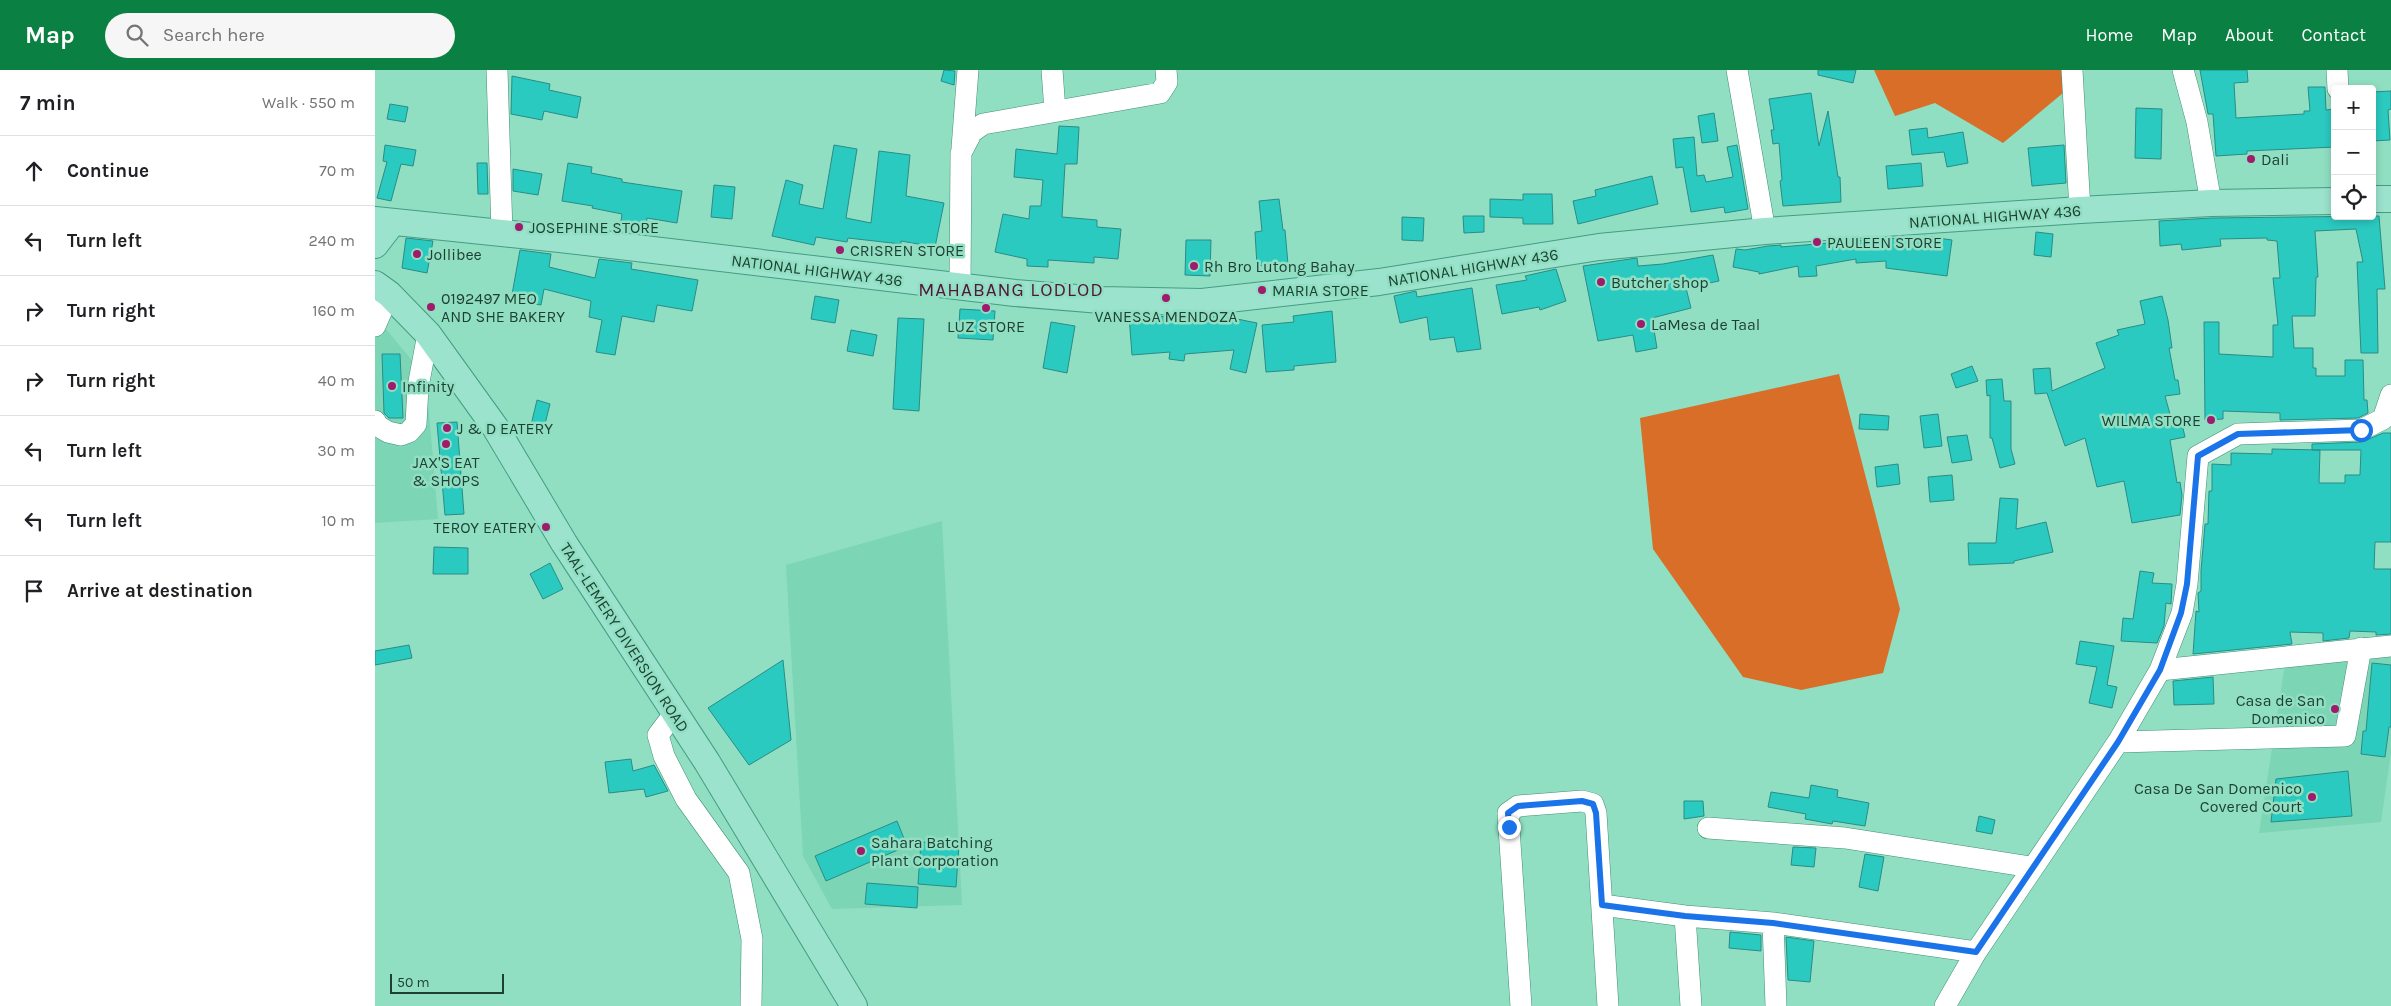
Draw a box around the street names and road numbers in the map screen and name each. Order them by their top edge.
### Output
street label: NATIONAL HIGHWAY 436 [1908,201,2082,232]
street label: NATIONAL HIGHWAY 436 [1386,245,1560,290]
street label: NATIONAL HIGHWAY 436 [730,251,904,290]
street label: TAAL-LEMERY DIVERSION ROAD [556,539,693,736]

